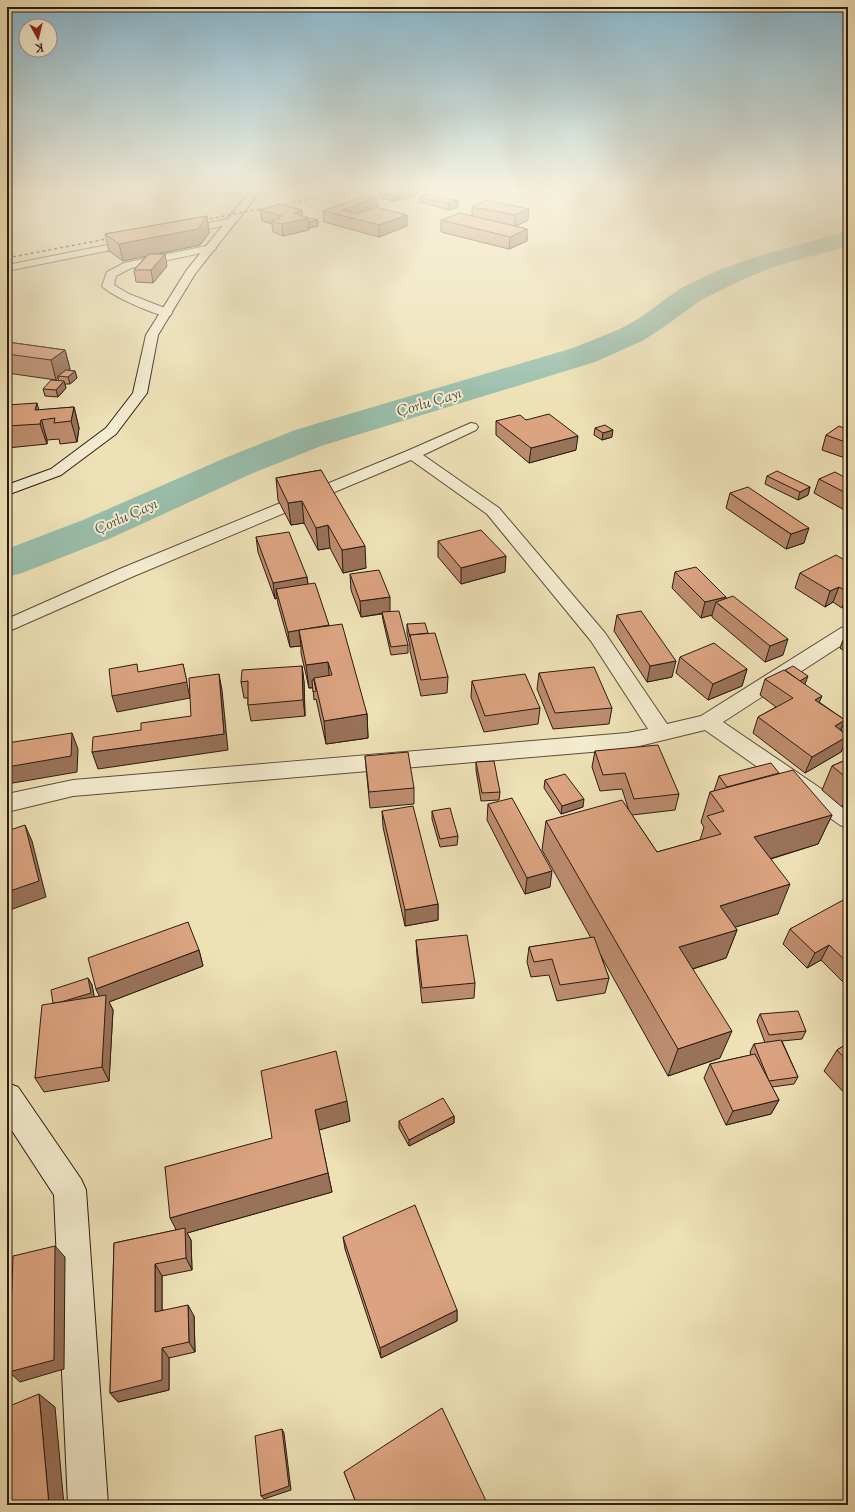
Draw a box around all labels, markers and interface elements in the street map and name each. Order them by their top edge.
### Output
north arrow [18,18,58,58]
text: K [34,38,45,55]
water label: Çorlu Çayı [394,384,465,423]
water label: Çorlu Çayı [92,494,162,541]

